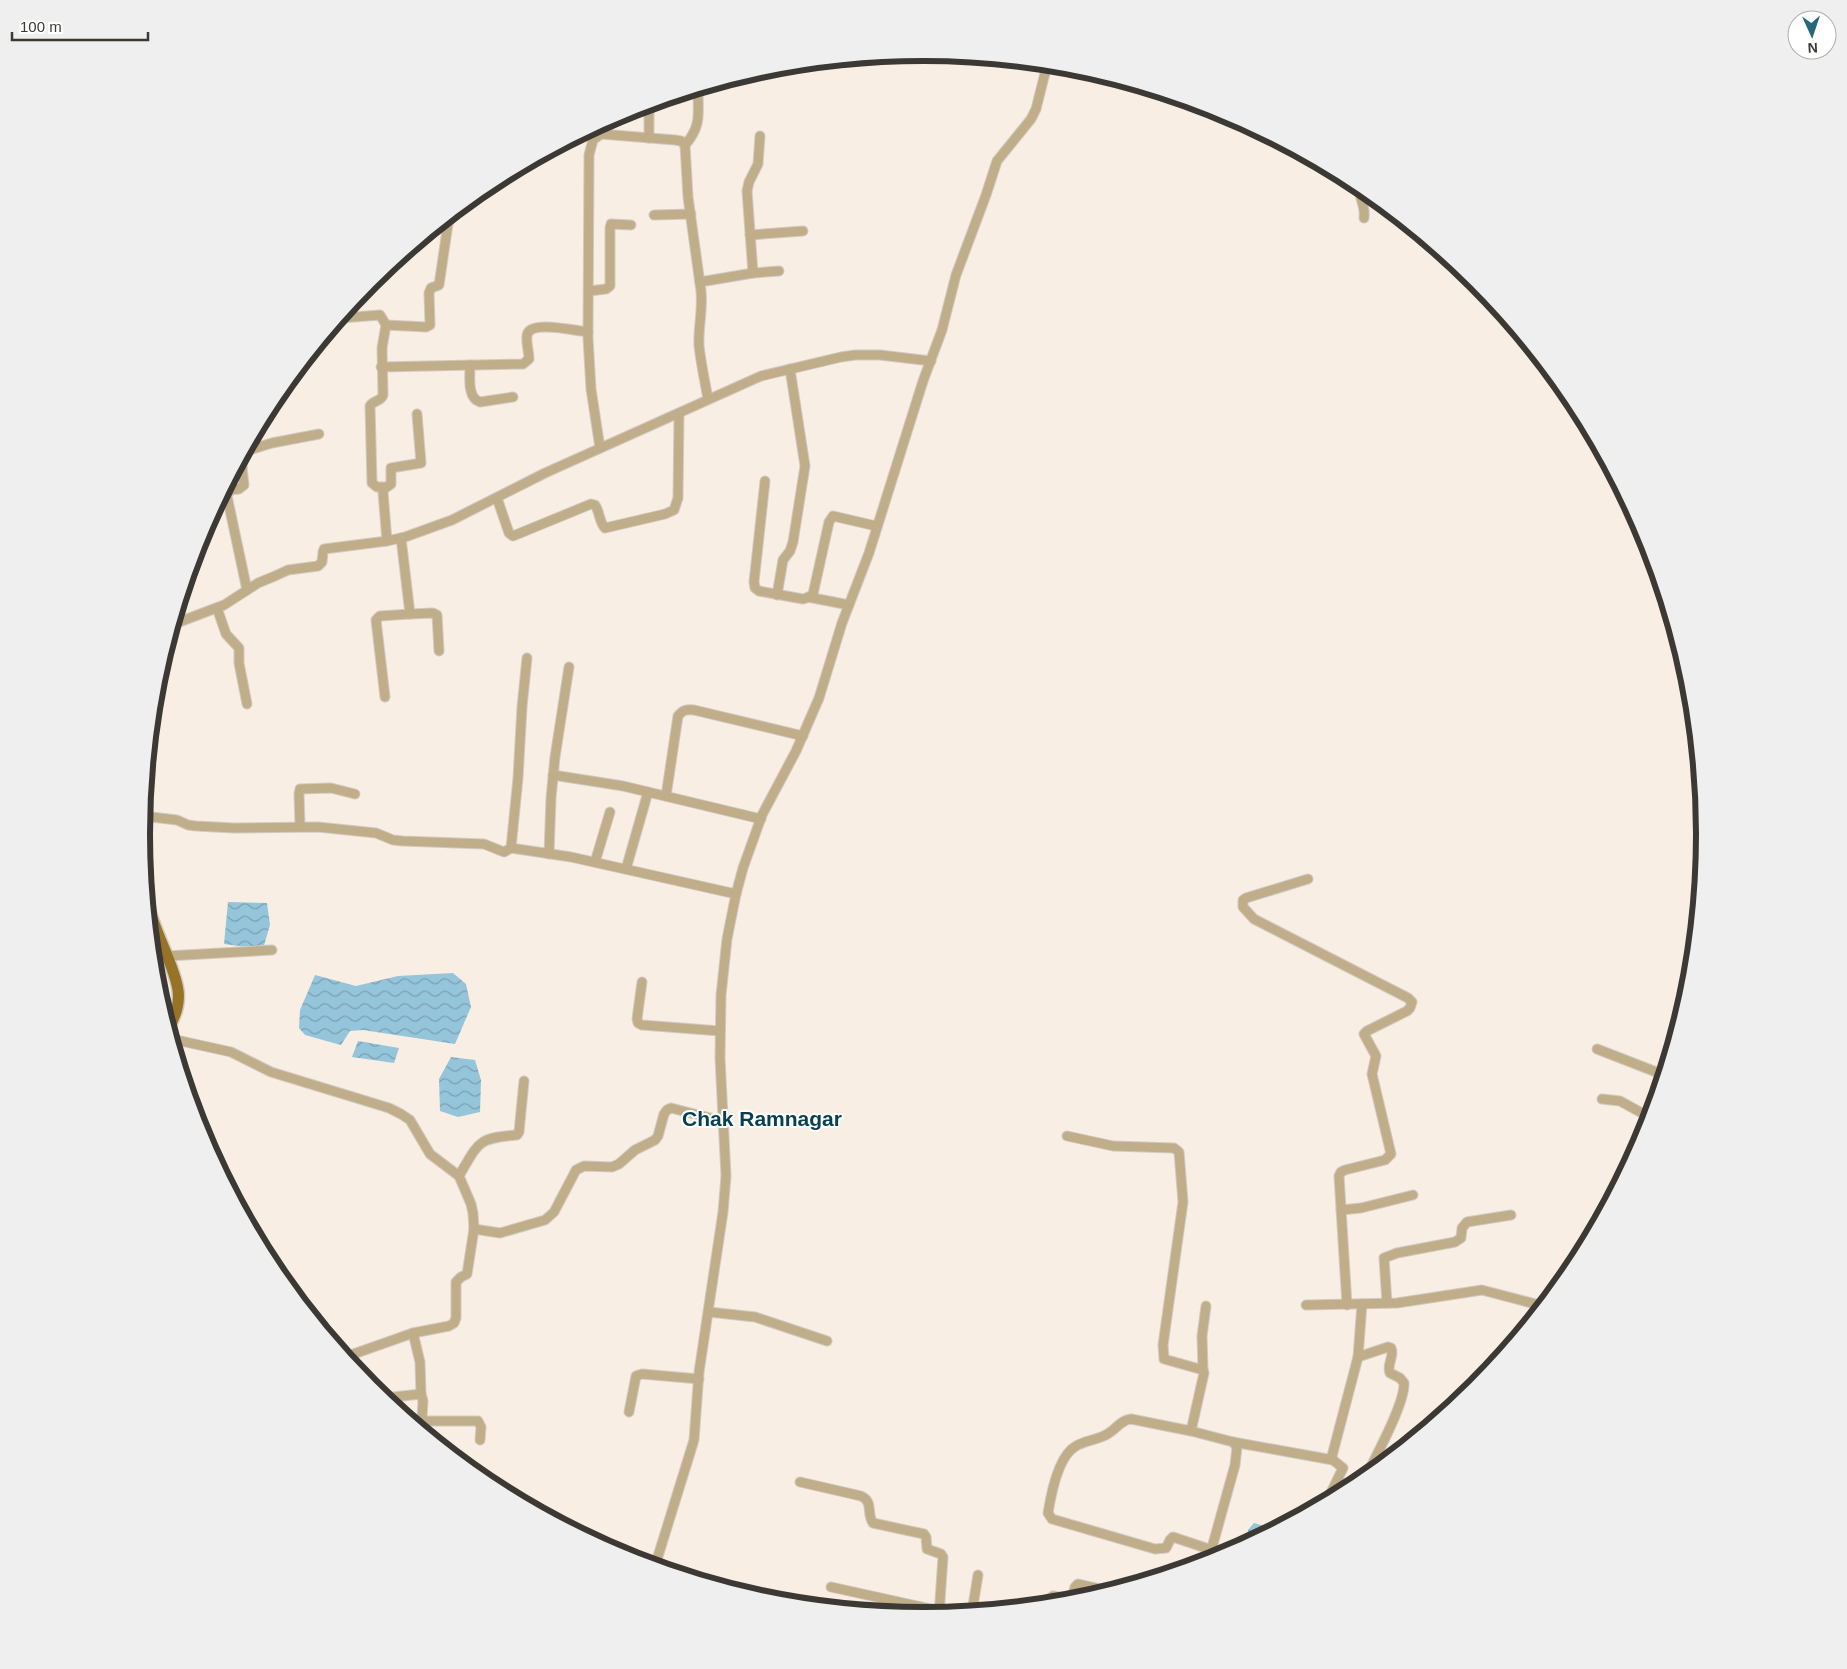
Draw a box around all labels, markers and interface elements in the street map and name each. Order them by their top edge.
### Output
scale bar [12,10,149,42]
north arrow [1787,10,1837,60]
text: 100 m [20,18,62,35]
text: N [1807,40,1818,56]
district label: Chak Ramnagar [682,1107,842,1130]

